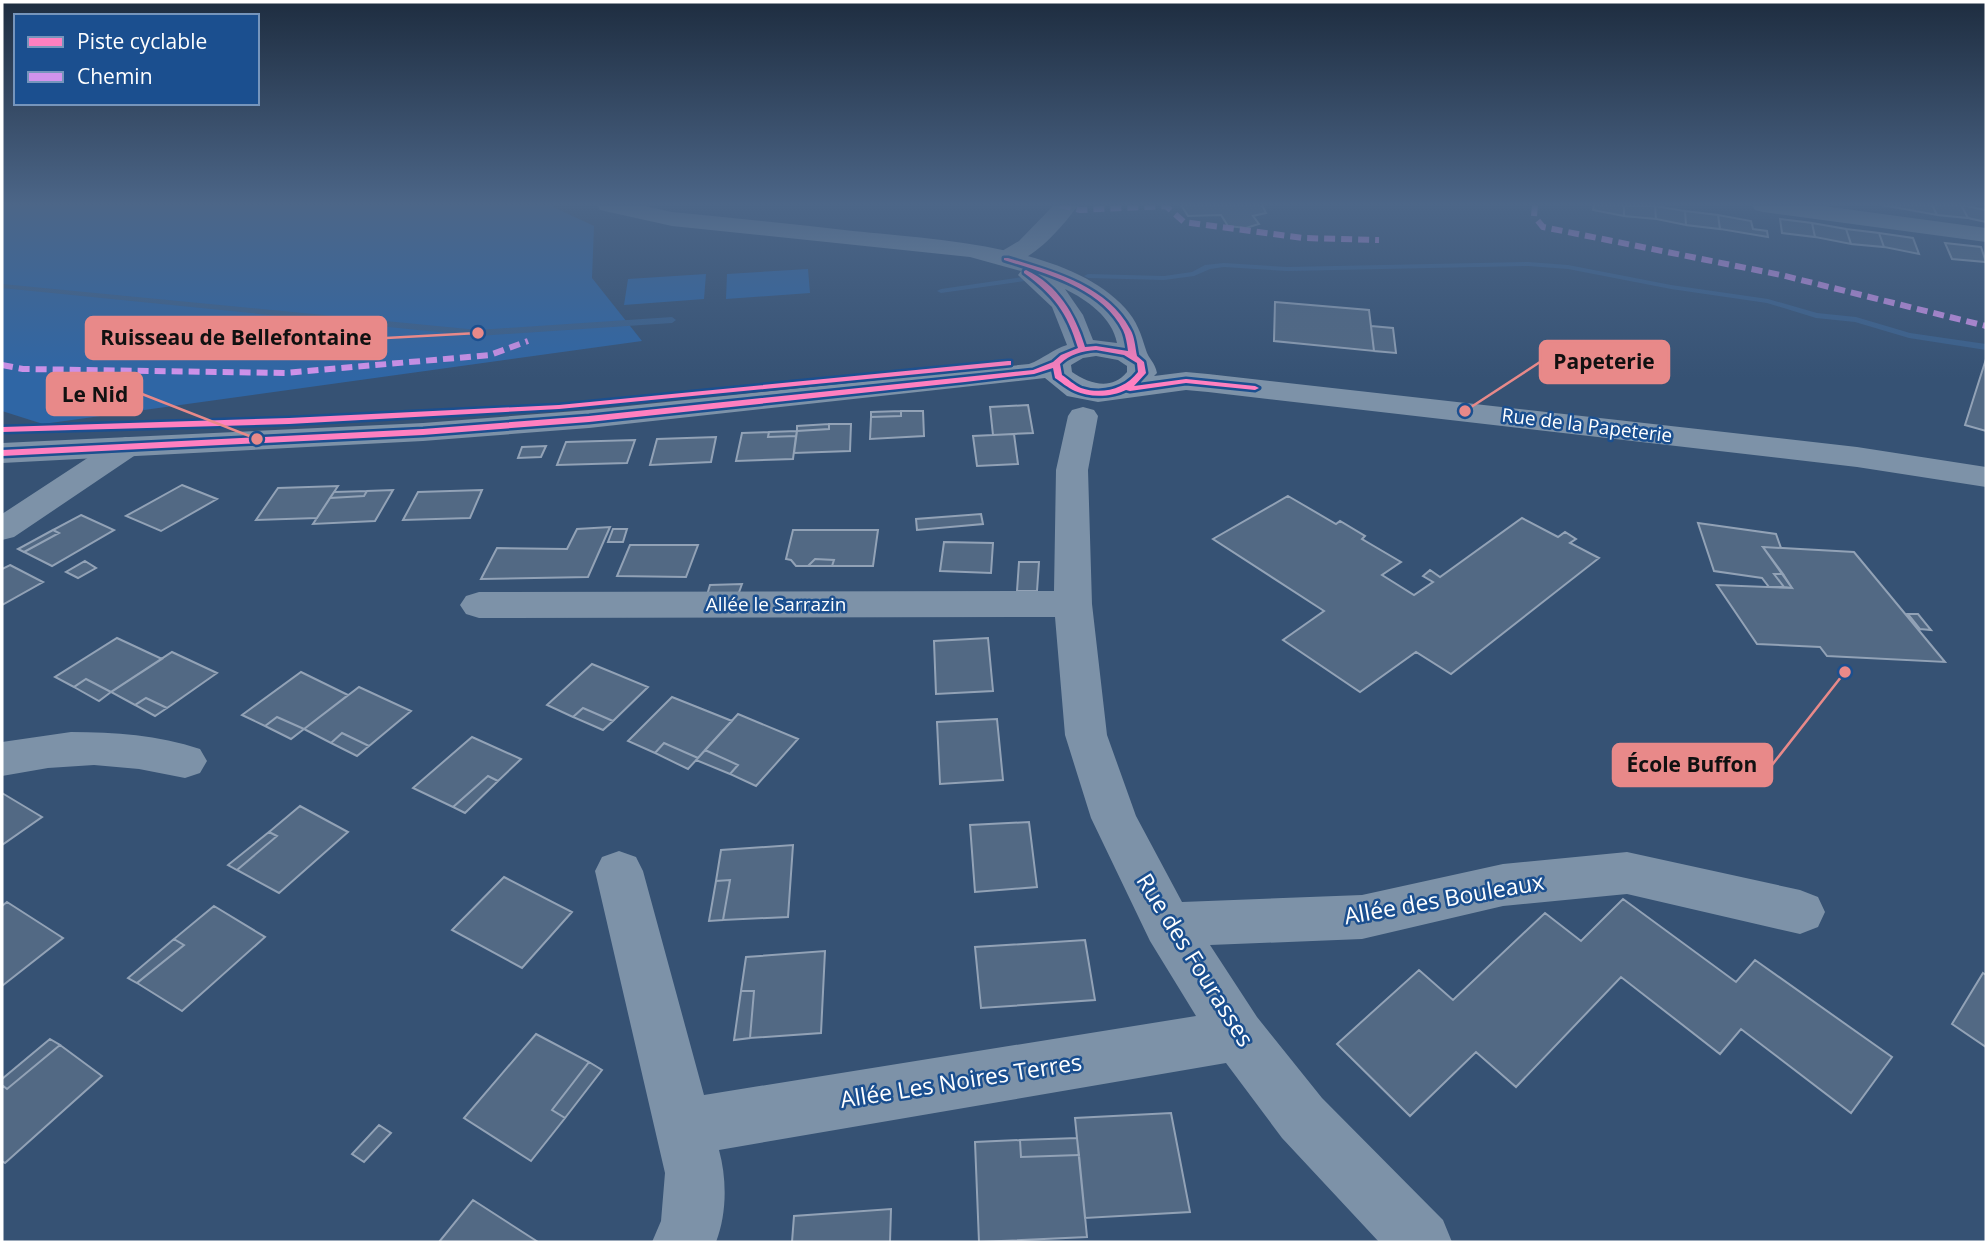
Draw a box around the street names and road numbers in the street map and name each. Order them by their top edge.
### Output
street label: Rue de la Papeterie [1500,402,1674,448]
street label: Allée le Sarrazin [706,591,846,617]
street label: Allée des Bouleaux [1341,865,1546,931]
street label: Rue des Fourasses [1130,867,1262,1052]
street label: Allée Les Noires Terres [838,1045,1084,1115]

